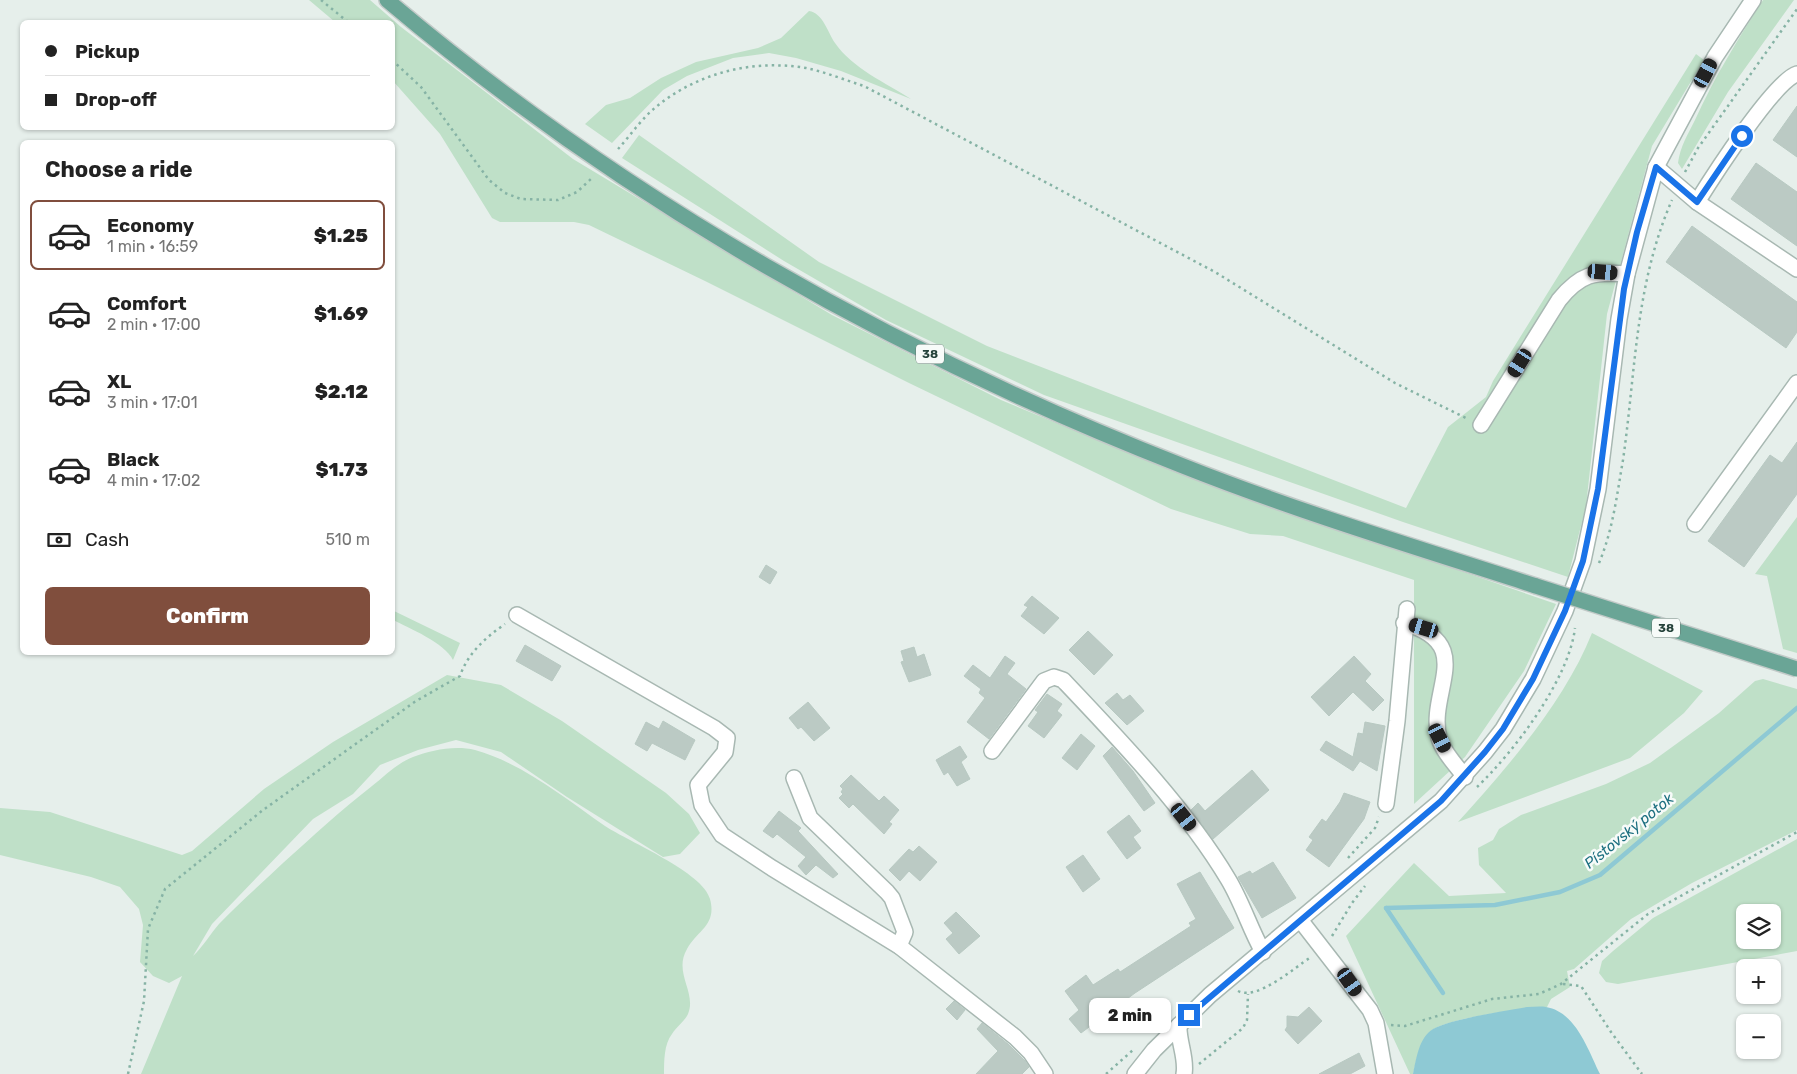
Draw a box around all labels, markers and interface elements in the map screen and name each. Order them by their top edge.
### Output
text: Pickup [75,40,140,63]
car [1692,56,1719,90]
text: Drop-off [75,88,157,111]
route start [1731,125,1753,147]
text: Choose a ride [45,156,192,183]
icon: car [47,213,92,258]
text: Economy [107,214,194,237]
text: $1.25 [314,224,368,247]
text: 1 min · 16:59 [107,237,198,256]
car [1587,263,1618,281]
icon: car [47,291,92,336]
text: Comfort [107,292,187,315]
text: $1.69 [314,302,368,325]
text: 2 min · 17:00 [107,315,201,334]
road number: 38 [916,344,944,364]
car [1505,346,1534,380]
icon: car [47,369,92,414]
text: XL [107,370,131,393]
text: $2.12 [315,380,368,403]
text: 3 min · 17:01 [107,393,198,412]
icon: car [47,447,92,492]
text: Black [107,448,159,471]
text: $1.73 [315,458,368,481]
text: 4 min · 17:02 [107,471,200,490]
icon: cash [45,526,73,554]
text: Cash [85,528,129,551]
text: 510 m [326,530,370,549]
button: Confirm [45,587,370,645]
car [1407,616,1440,640]
road number: 38 [1652,618,1680,638]
car [1426,721,1453,755]
water label: Pístovský potok [1581,789,1677,872]
car [1168,801,1199,833]
map controls [1736,904,1781,1059]
button: layers [1736,904,1781,949]
button: + [1736,959,1781,1004]
car [1335,965,1364,999]
callout: 2 min [1089,998,1172,1032]
route end [1178,1004,1200,1026]
text: 2 min [1108,1006,1152,1025]
button: − [1736,1014,1781,1059]

